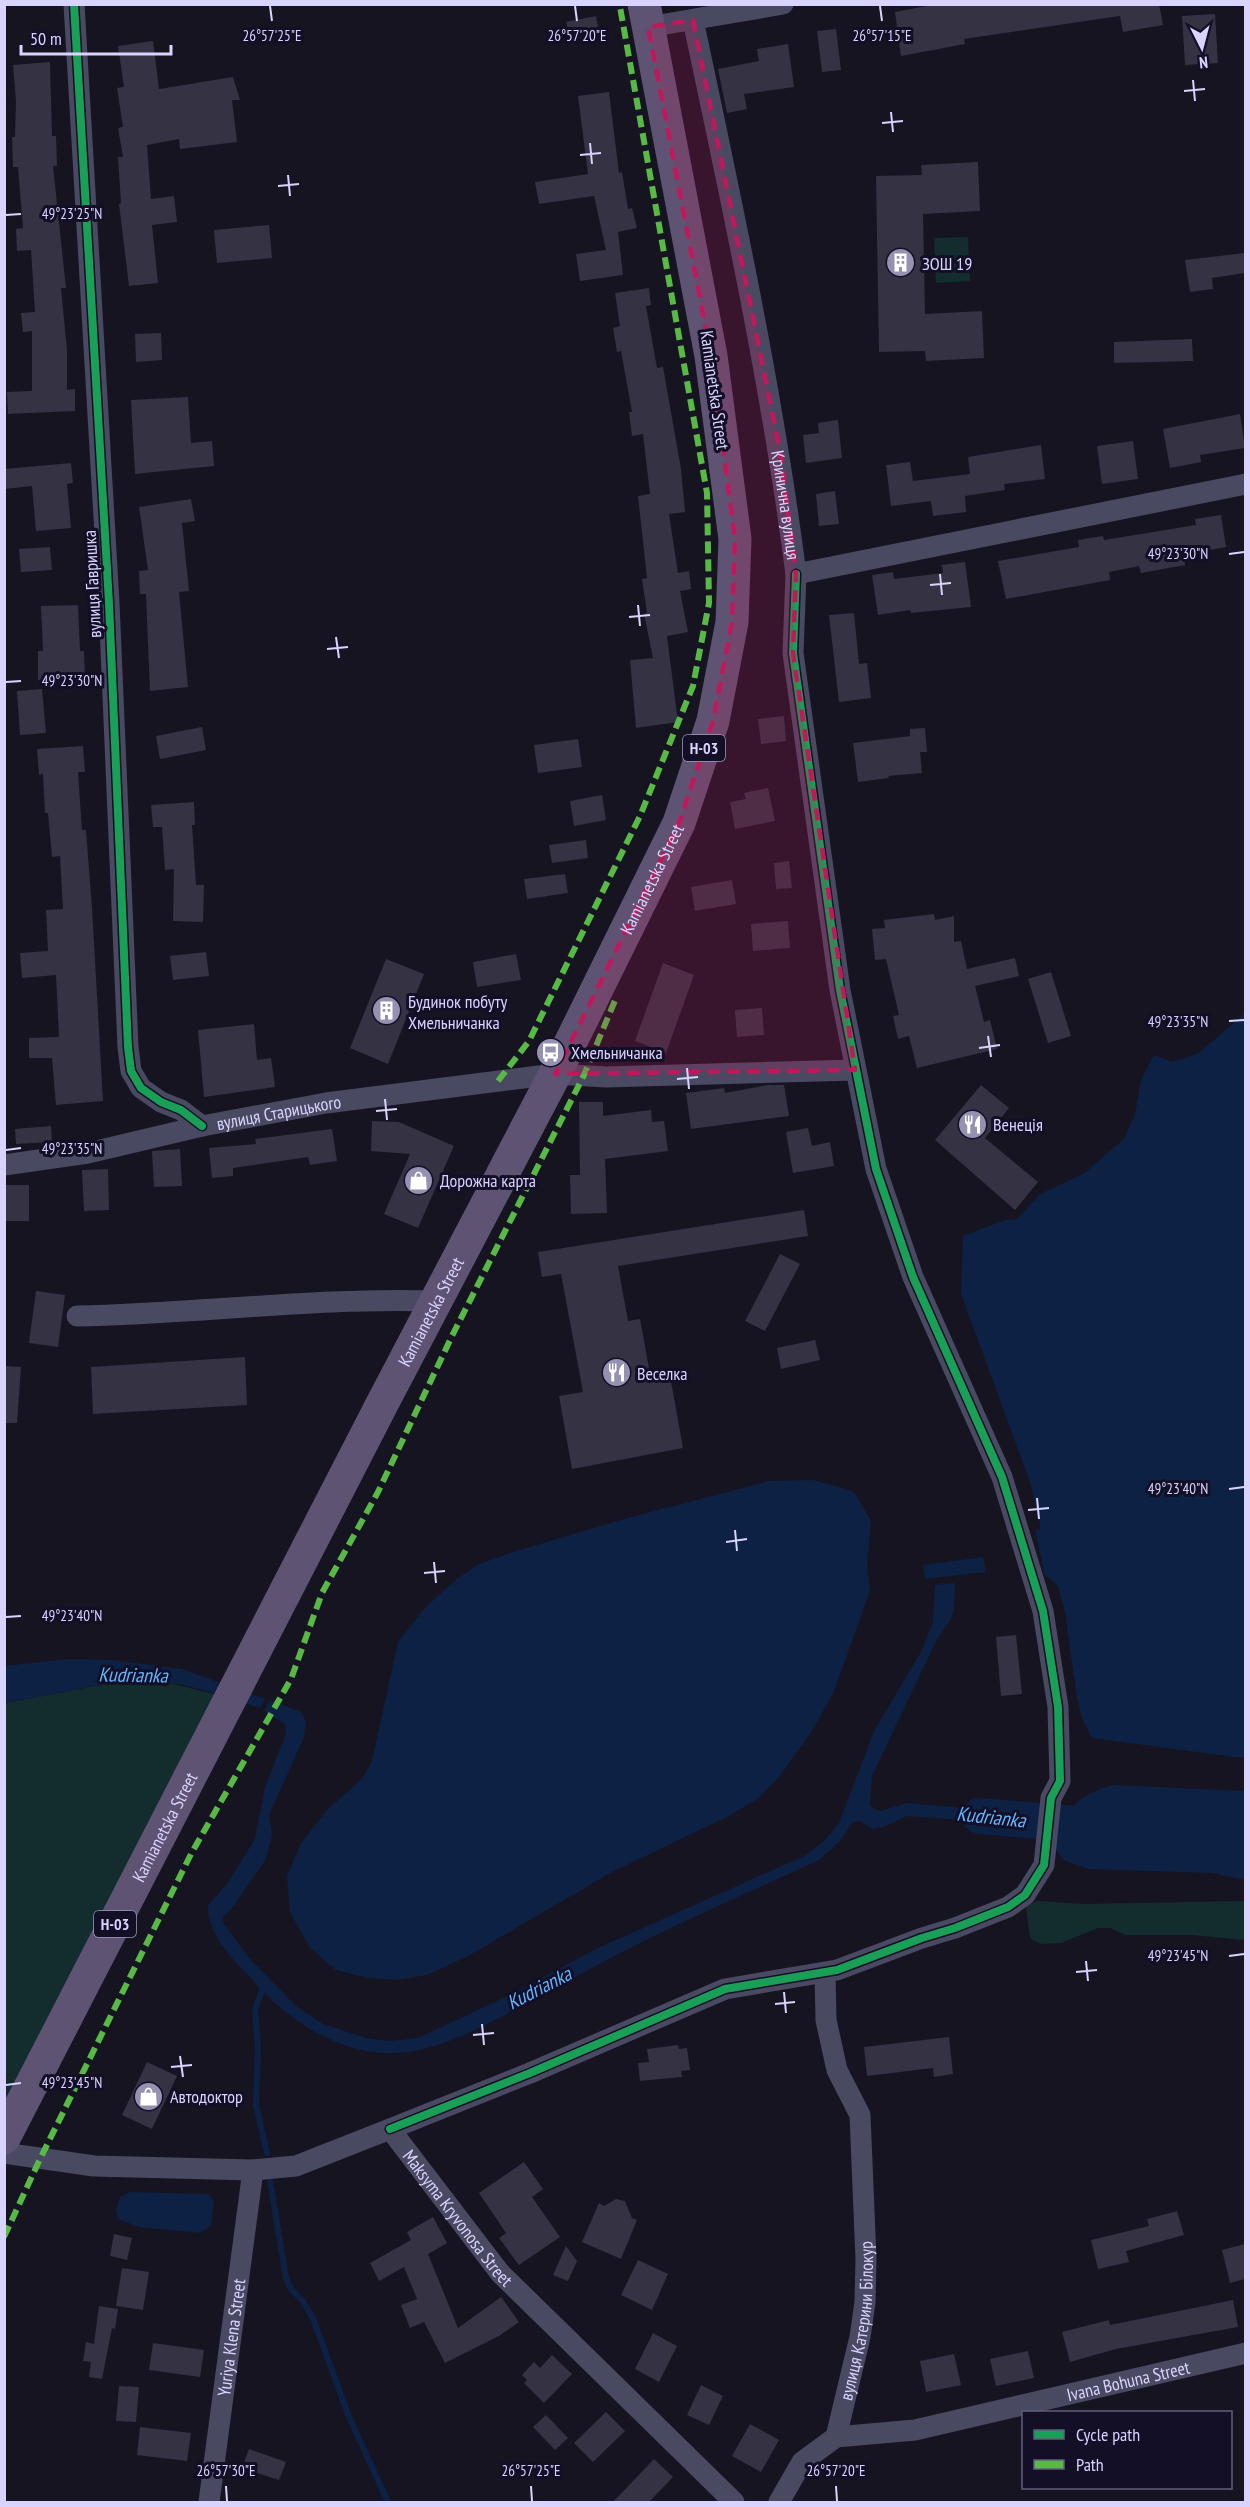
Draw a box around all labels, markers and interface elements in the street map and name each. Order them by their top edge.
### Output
scale bar [21,18,171,56]
north arrow [1172,18,1232,78]
text: 26°57'25"E [242,26,302,45]
text: 26°57'20"E [547,26,607,45]
text: 26°57'15"E [852,26,912,45]
text: 50 m [30,27,62,50]
text: N [1198,53,1209,73]
text: 49°23'25"N [42,204,102,223]
building icon: ЗОШ 19 [885,247,917,279]
place label: ЗОШ 19 [922,252,972,275]
street label: Kamianetska Street [695,329,735,451]
street label: Кринична вулиця [767,449,806,561]
street label: вулиця Гавришка [78,530,106,638]
text: 49°23'30"N [1148,544,1208,563]
text: 49°23'30"N [42,671,102,690]
road number: Н-03 [683,735,725,761]
street label: Kamianetska Street [615,820,688,938]
place label: Будинок побуту Хмельничанка [408,990,507,1034]
building icon: Будинок побуту Хмельничанка [371,995,403,1027]
text: 49°23'35"N [1148,1012,1208,1031]
bus stop icon: Хмельничанка [534,1036,566,1068]
place label: Хмельничанка [571,1041,663,1064]
street label: вулиця Старицького [215,1090,342,1135]
restaurant icon: Венеція [956,1108,988,1140]
place label: Венеція [993,1113,1043,1136]
text: 49°23'35"N [42,1139,102,1158]
shop icon: Дорожна карта [403,1164,435,1196]
place label: Дорожна карта [440,1169,536,1192]
street label: Kamianetska Street [392,1253,469,1370]
restaurant icon: Веселка [600,1357,632,1389]
place label: Веселка [637,1362,688,1385]
text: 49°23'40"N [1148,1479,1208,1498]
text: 49°23'40"N [42,1606,102,1625]
water label: Kudrianka [98,1661,169,1689]
street label: Kamianetska Street [126,1768,202,1886]
water label: Kudrianka [955,1800,1028,1834]
road number: Н-03 [94,1911,136,1937]
text: 49°23'45"N [1148,1946,1208,1965]
water label: Kudrianka [502,1960,577,2015]
text: 49°23'45"N [42,2073,102,2092]
shop icon: Автодоктор [133,2080,165,2112]
place label: Автодоктор [170,2085,243,2108]
street label: Maksyma Kryvonosa Street [398,2145,518,2291]
street label: вулиця Катерини Білокур [834,2241,878,2402]
street label: Yuriya Klena Street [212,2277,250,2398]
street label: Ivana Bohuna Street [1064,2355,1192,2406]
legend [1022,2411,1232,2489]
text: Cycle path [1076,2423,1140,2446]
text: Path [1076,2453,1104,2476]
text: 26°57'30"E [196,2461,256,2480]
text: 26°57'25"E [501,2461,561,2480]
text: 26°57'20"E [806,2461,866,2480]

